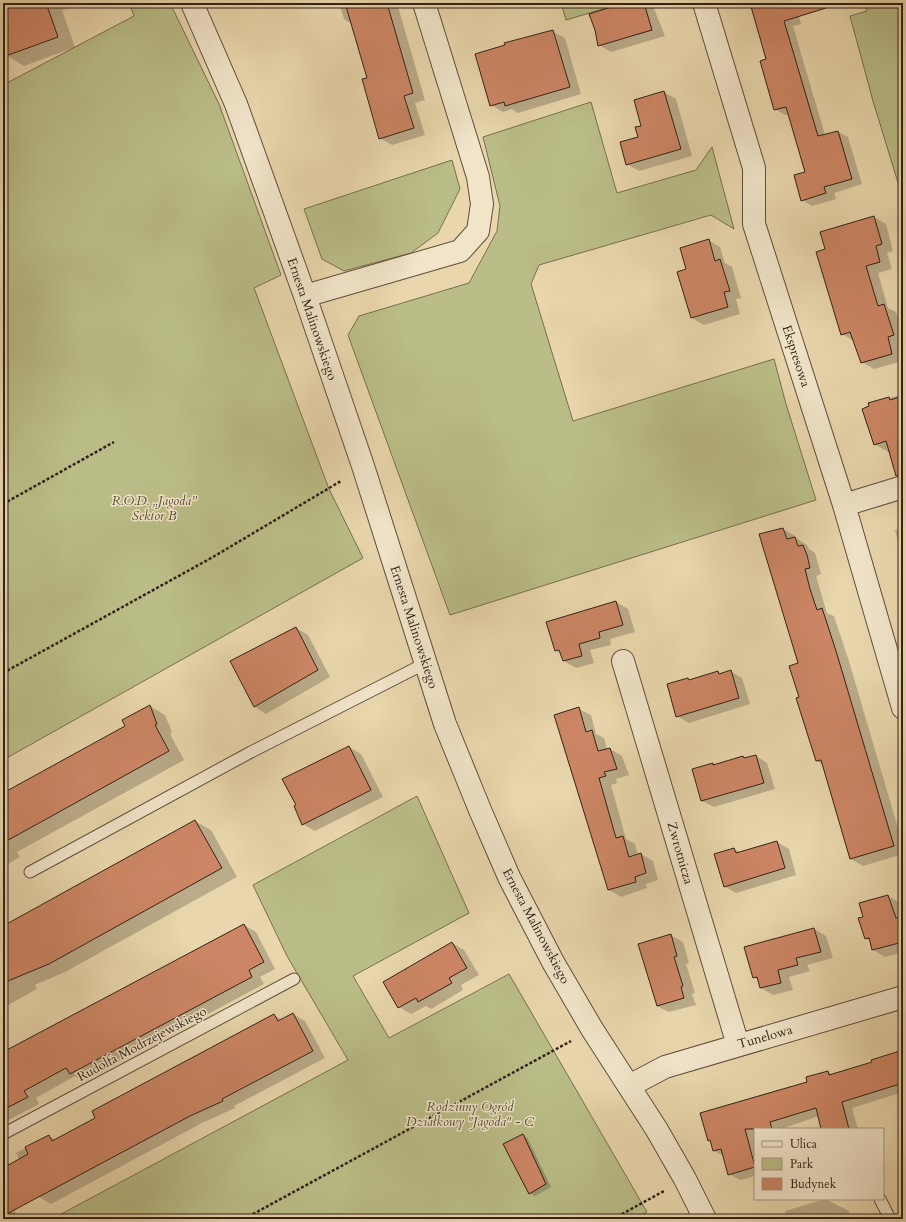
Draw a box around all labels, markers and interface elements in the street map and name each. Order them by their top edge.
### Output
street label: Ernesta Malinowskiego [283,255,341,383]
street label: Ekspresowa [778,323,815,390]
park label: R.O.D. „Jagoda” Sektor B [112,492,198,525]
street label: Ernesta Malinowskiego [386,563,442,691]
street label: Zwrotnicza [663,820,698,887]
street label: Ernesta Malinowskiego [498,865,574,987]
street label: Rudolfa Modrzejewskiego [74,1002,210,1086]
street label: Tunelowa [735,1020,795,1053]
park label: Rodzinny Ogród Działkowy "Jagoda" - C [406,1098,535,1131]
legend [754,1128,884,1200]
text: Ulica [790,1136,818,1152]
text: Park [790,1156,814,1172]
text: Budynek [790,1176,837,1192]

